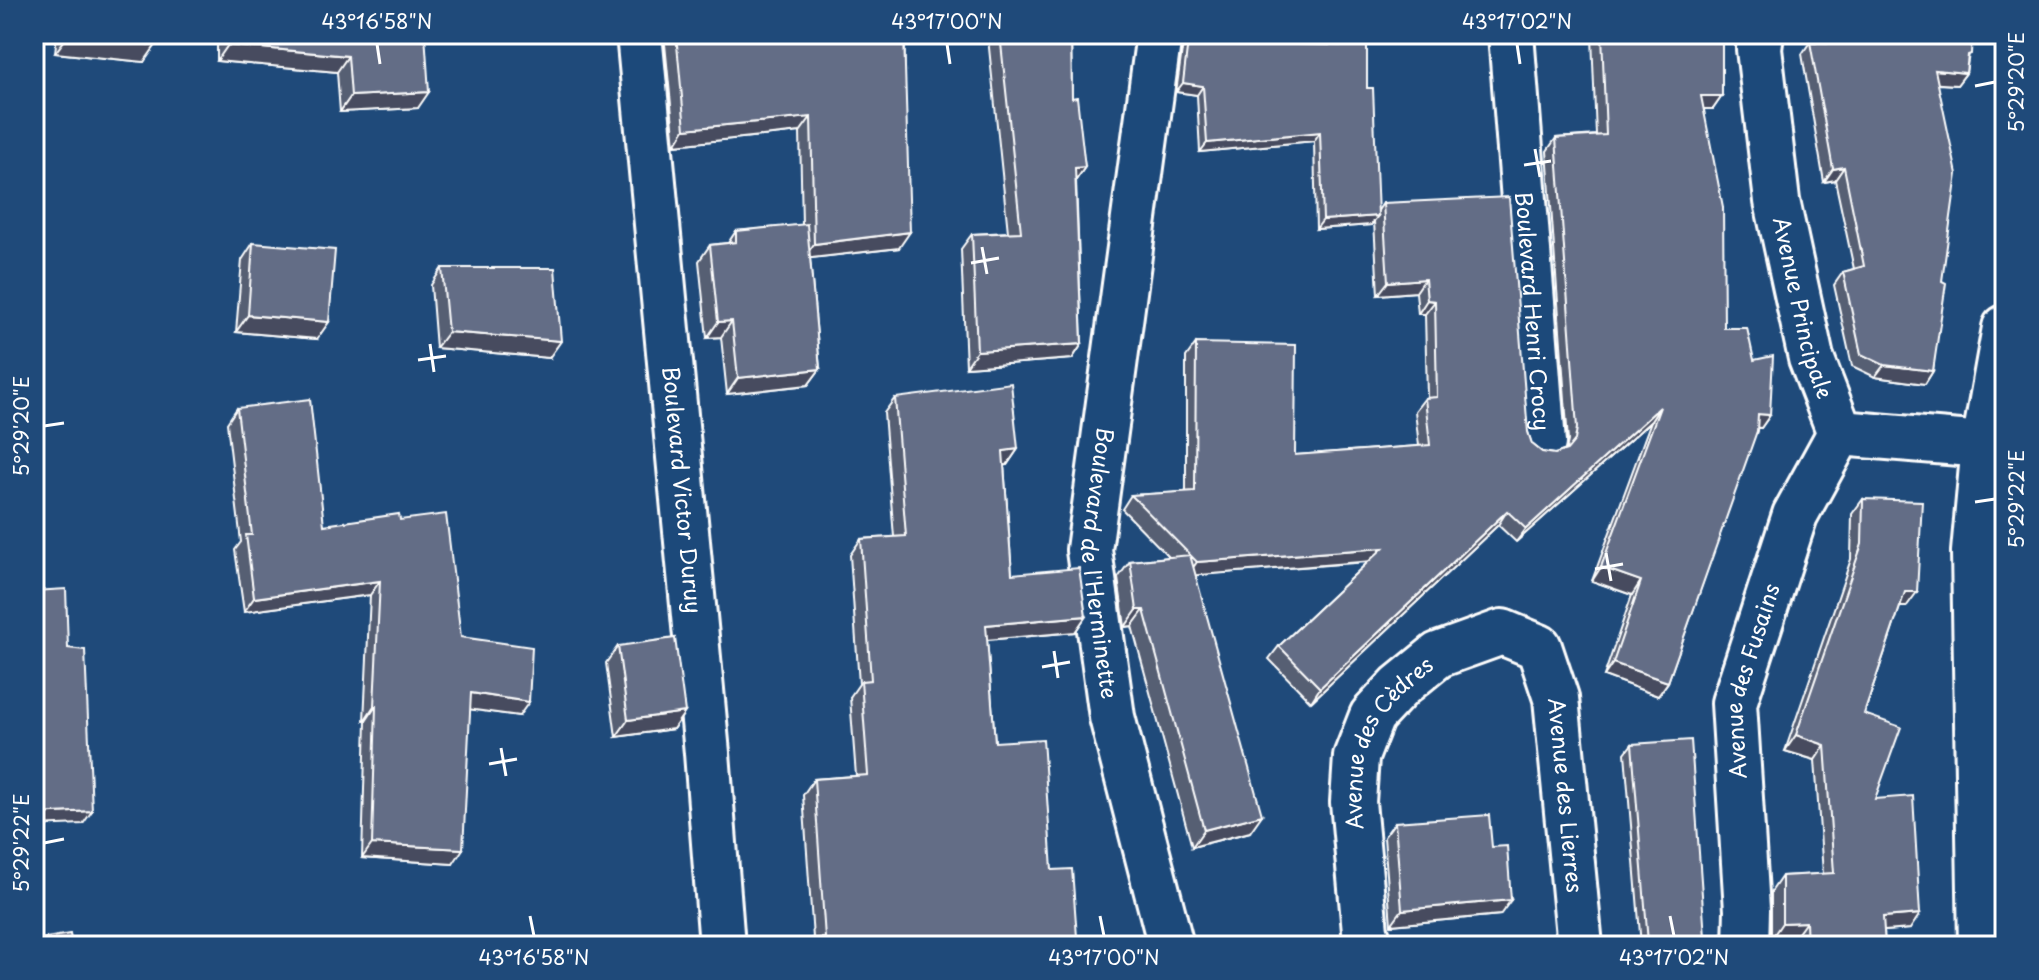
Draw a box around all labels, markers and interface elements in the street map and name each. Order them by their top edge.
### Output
text: 43°16'58"N [322,6,432,36]
text: 43°17'00"N [891,6,1003,36]
text: 43°17'02"N [1462,6,1572,36]
text: 5°29'20"E [2001,32,2031,132]
street label: Boulevard Henri Crocy [1508,190,1560,432]
street label: Avenue Principale [1766,213,1843,403]
street label: Boulevard Victor Duruy [655,365,712,615]
text: 5°29'20"E [6,376,36,476]
street label: Boulevard de l'Herminette [1074,426,1127,701]
text: 5°29'22"E [2001,449,2031,549]
street label: Avenue des Fusains [1716,579,1787,780]
street label: Avenue des Cèdres [1335,647,1440,831]
street label: Avenue des Lierres [1541,696,1593,894]
text: 5°29'22"E [6,793,36,893]
text: 43°16'58"N [479,942,589,972]
text: 43°17'00"N [1048,942,1160,972]
text: 43°17'02"N [1619,942,1729,972]

